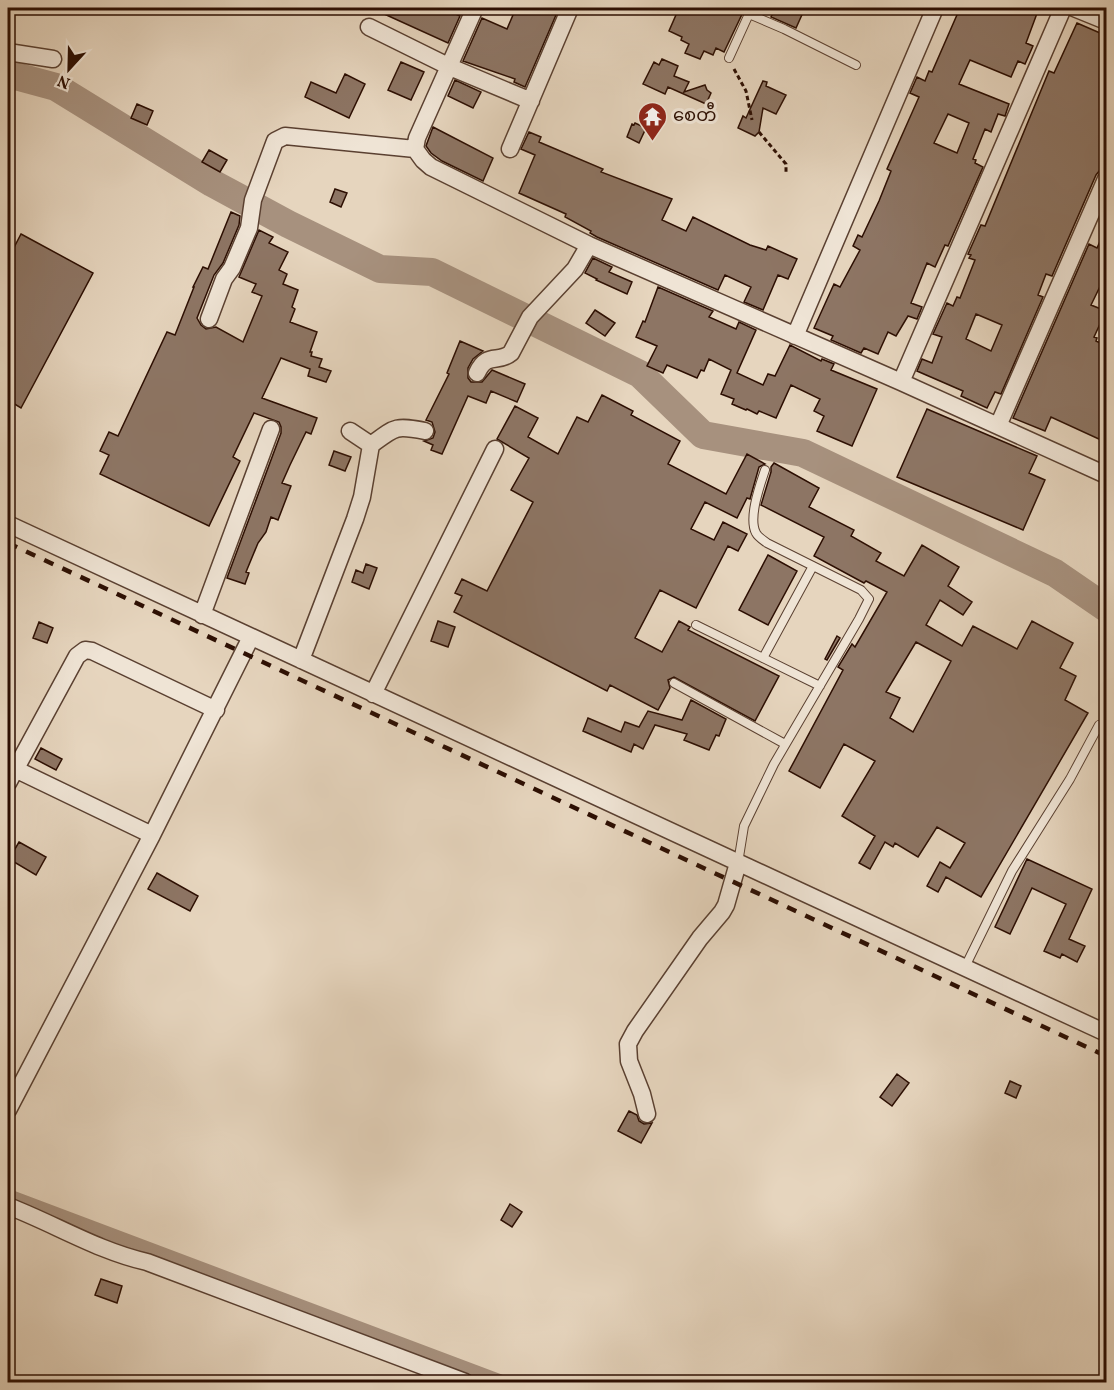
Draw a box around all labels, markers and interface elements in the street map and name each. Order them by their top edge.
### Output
north arrow [39,39,99,99]
text: N [54,69,74,93]
temple icon: စေတီ [636,100,668,142]
place label: စေတီ [673,101,717,129]

